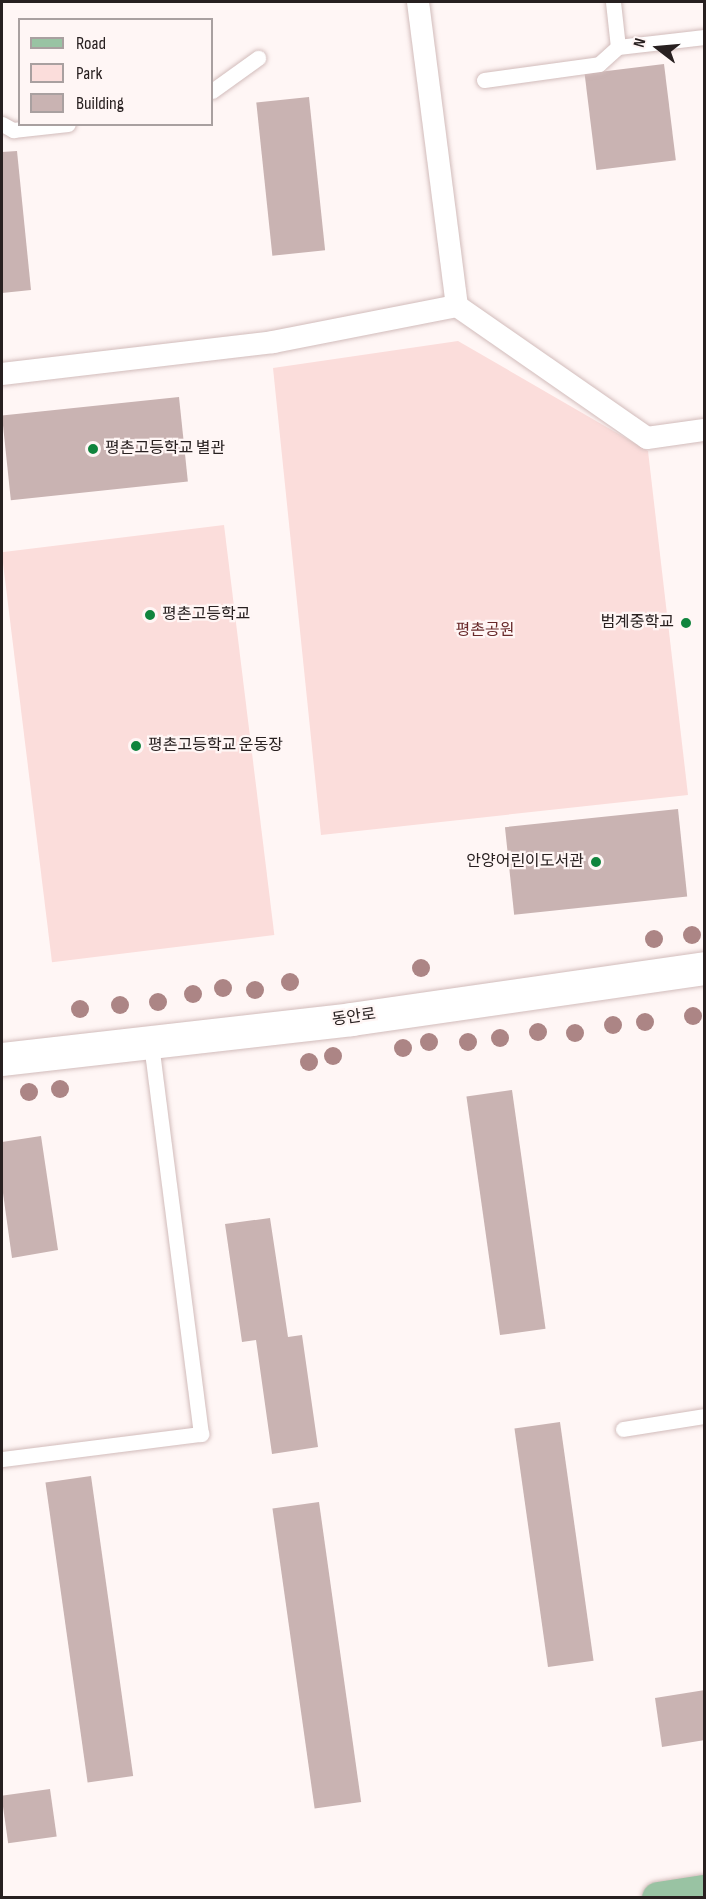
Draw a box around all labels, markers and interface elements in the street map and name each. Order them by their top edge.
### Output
legend [18,18,213,126]
north arrow [628,18,688,78]
text: Road [76,33,106,54]
text: N [630,36,651,50]
text: Park [76,63,102,84]
text: Building [76,93,124,114]
place label: 평촌고등학교 별관 [105,439,225,459]
marker: 평촌고등학교 별관 [86,442,100,456]
place label: 평촌고등학교 [162,605,250,625]
marker: 평촌고등학교 [143,608,157,622]
place label: 범계중학교 [600,613,674,633]
marker: 범계중학교 [679,616,693,630]
park label: 평촌공원 [456,621,514,641]
place label: 평촌고등학교 운동장 [148,736,283,756]
marker: 평촌고등학교 운동장 [129,739,143,753]
place label: 안양어린이도서관 [466,852,584,872]
marker: 안양어린이도서관 [589,855,603,869]
street label: 동안로 [331,1005,377,1031]

